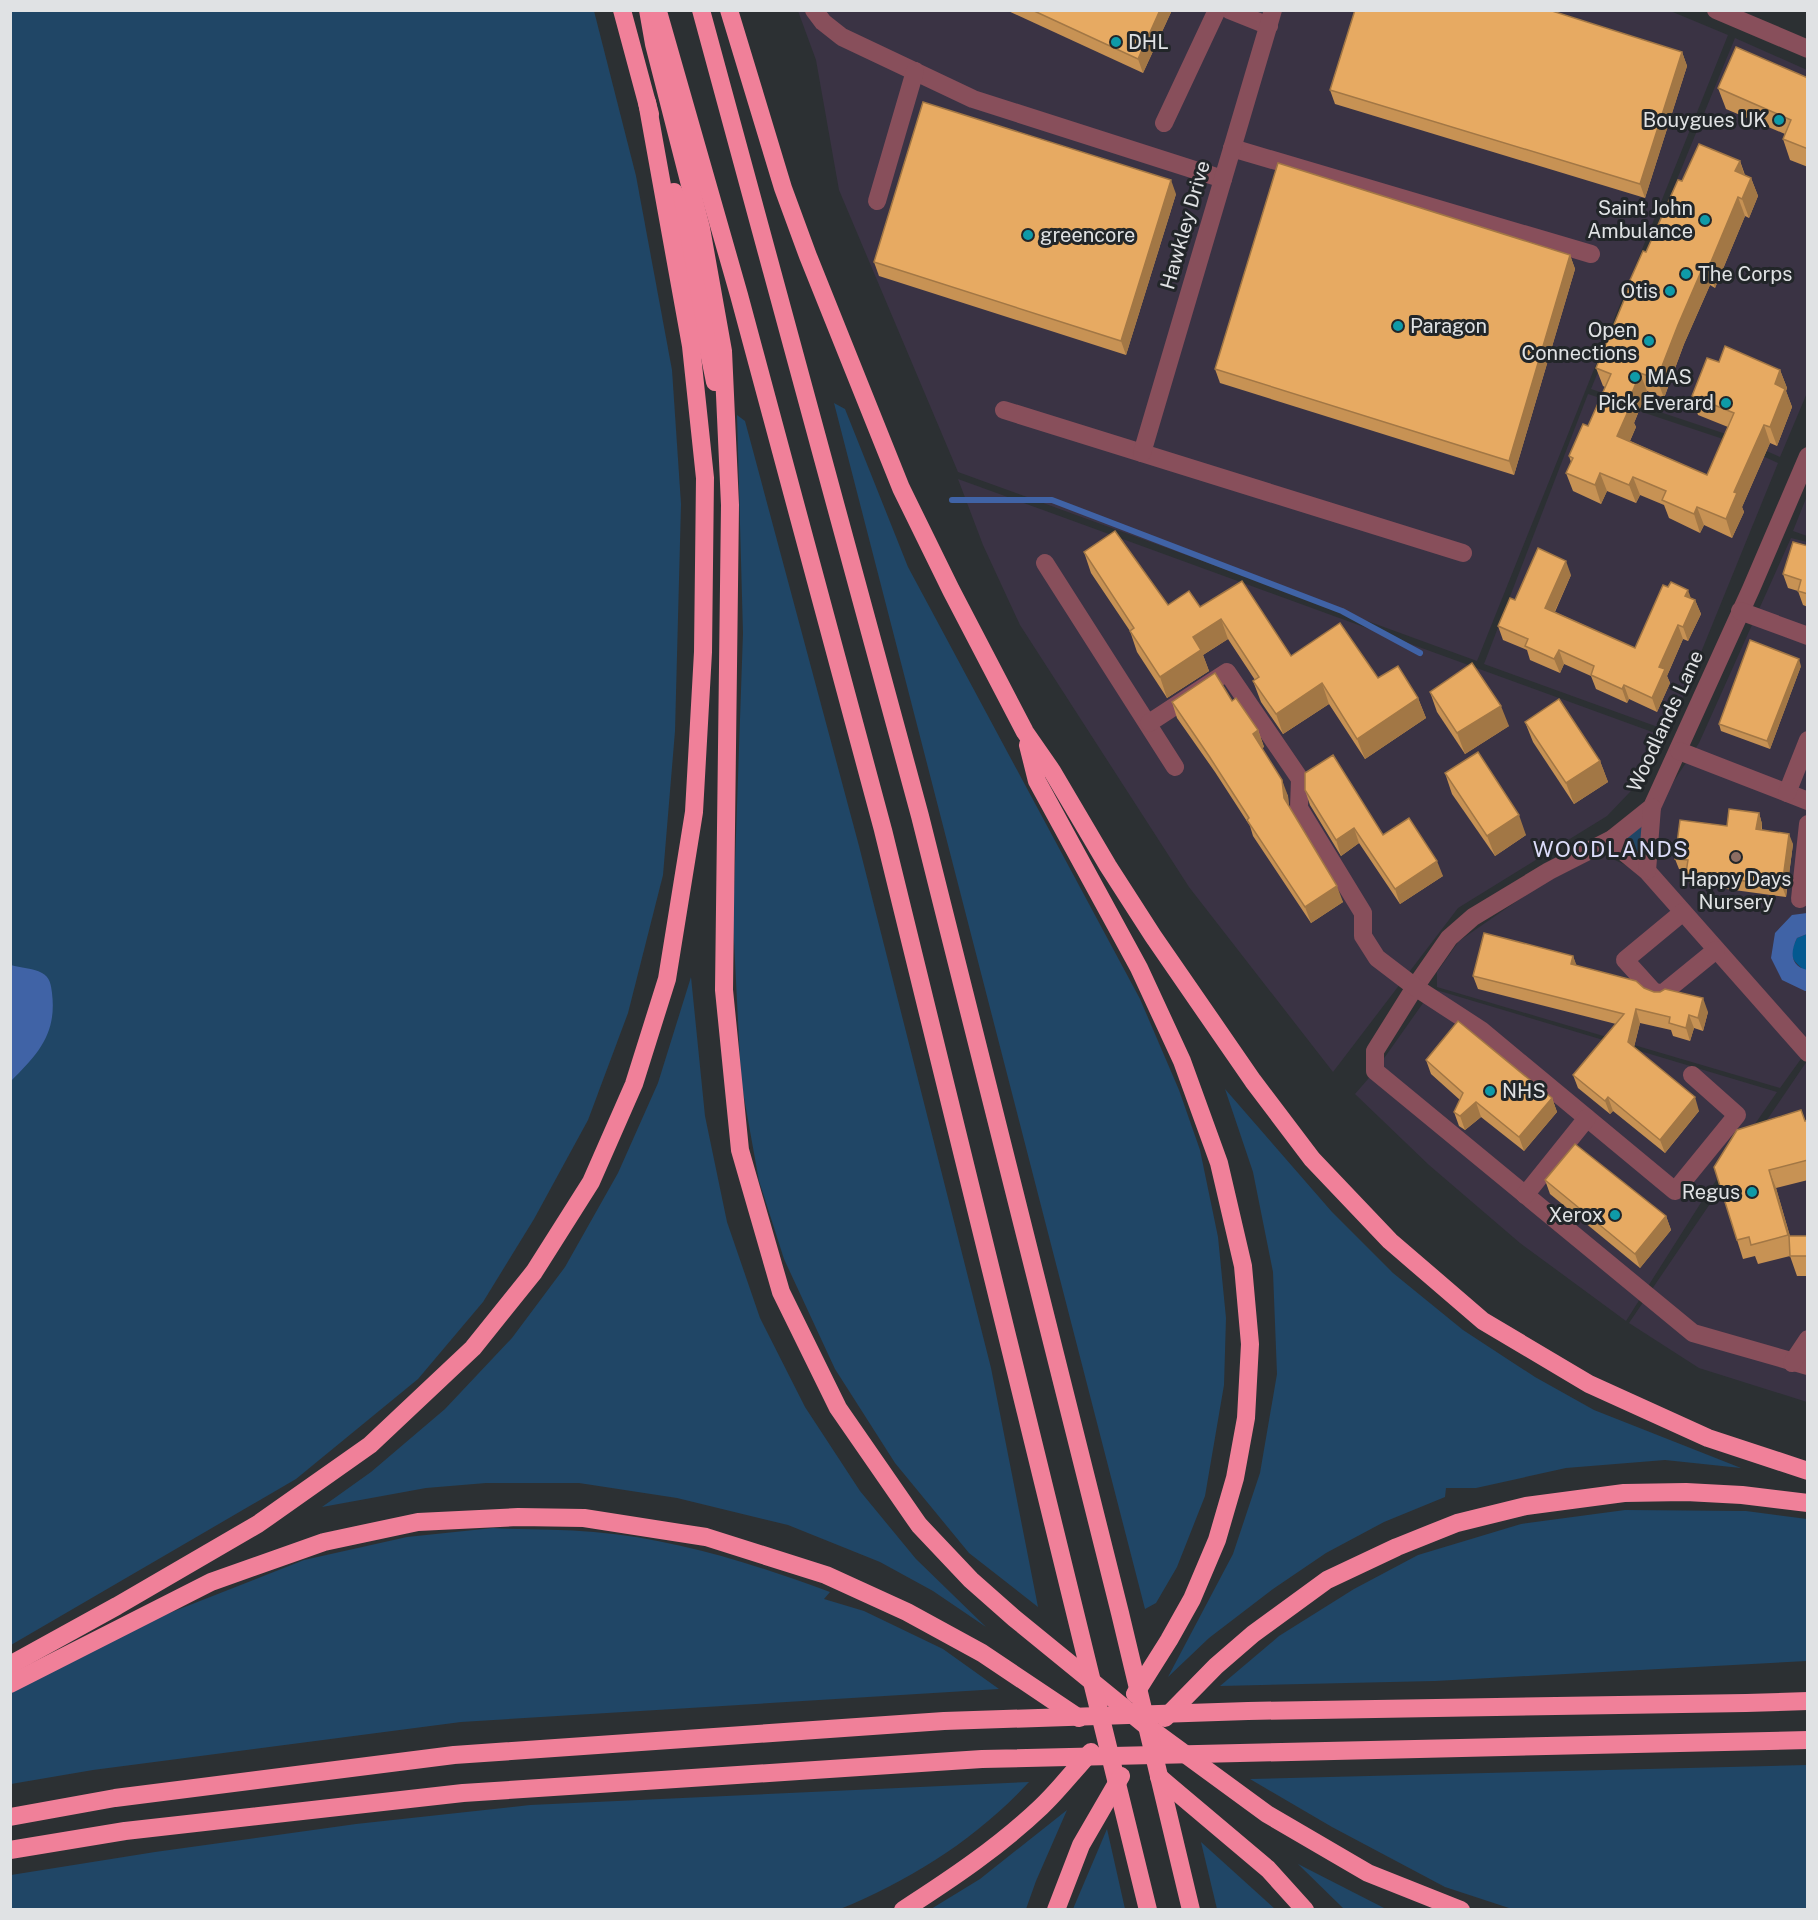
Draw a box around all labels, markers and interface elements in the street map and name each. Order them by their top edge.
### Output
place label: DHL [1128,30,1169,54]
marker: DHL [1109,35,1123,49]
place label: Bouygues UK [1643,108,1767,132]
marker: Bouygues UK [1772,113,1786,127]
street label: Hawkley Drive [1155,158,1215,292]
place label: Saint John Ambulance [1587,196,1693,243]
marker: Saint John Ambulance [1698,213,1712,227]
place label: greencore [1040,223,1135,247]
marker: greencore [1021,228,1035,242]
place label: The Corps [1698,262,1792,286]
marker: The Corps [1679,267,1693,281]
place label: Otis [1621,279,1658,303]
marker: Otis [1663,284,1677,298]
place label: Paragon [1410,314,1487,338]
place label: Open Connections [1522,318,1637,365]
marker: Paragon [1391,319,1405,333]
marker: Open Connections [1642,334,1656,348]
place label: MAS [1647,365,1692,389]
marker: MAS [1628,370,1642,384]
place label: Pick Everard [1598,391,1714,415]
marker: Pick Everard [1719,396,1733,410]
street label: Woodlands Lane [1622,646,1708,796]
district label: WOODLANDS [1533,836,1689,862]
marker: Happy Days Nursery [1729,850,1743,864]
place label: Happy Days Nursery [1681,867,1791,914]
place label: NHS [1502,1079,1546,1103]
marker: NHS [1483,1084,1497,1098]
place label: Regus [1682,1180,1740,1204]
marker: Regus [1745,1185,1759,1199]
place label: Xerox [1549,1203,1603,1227]
marker: Xerox [1608,1208,1622,1222]

